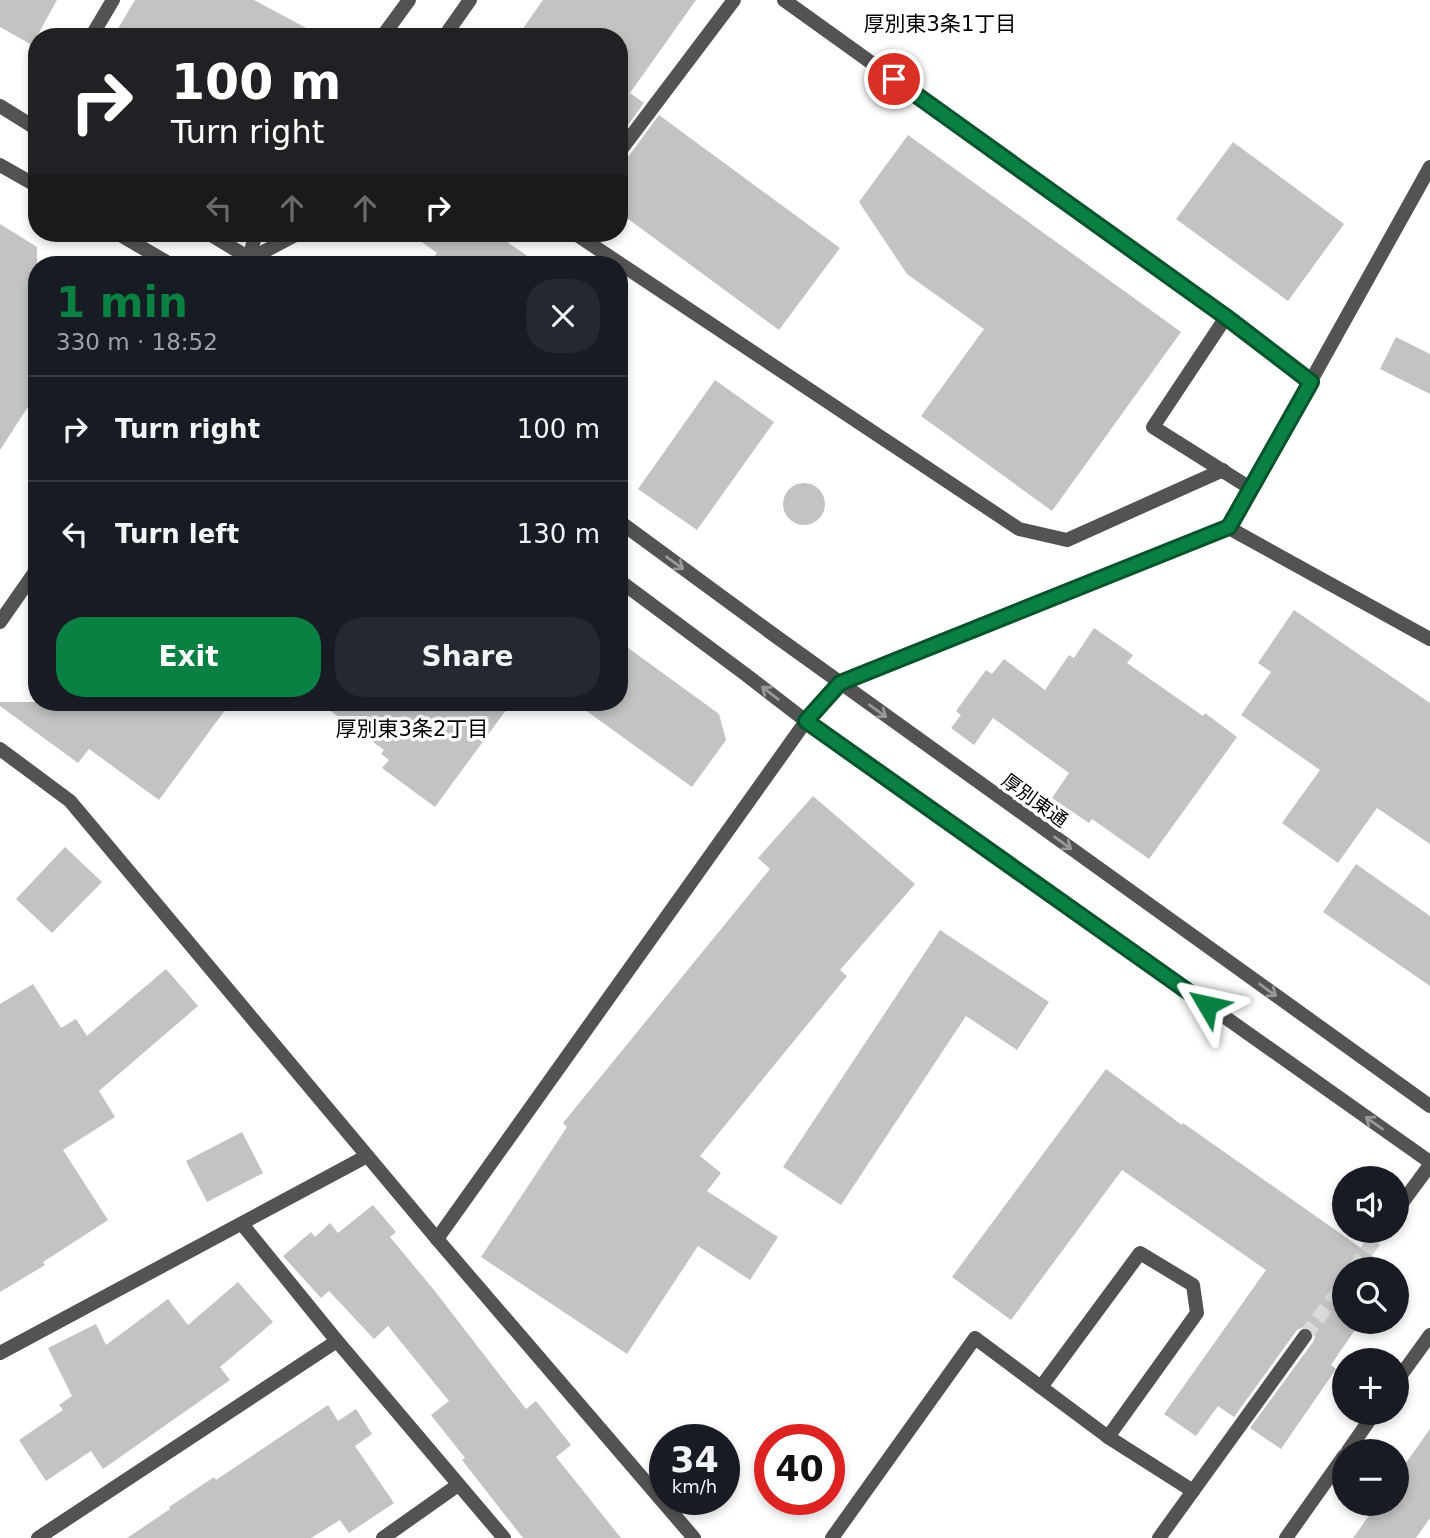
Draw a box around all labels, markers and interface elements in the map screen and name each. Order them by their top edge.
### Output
district label: 厚別東3条1丁目 [864,12,1016,36]
pin [864,49,924,109]
text: 100 m [171,54,341,111]
icon: right [56,56,147,147]
icon: arrive [875,60,913,98]
text: Turn right [171,113,324,151]
icon: left [200,189,238,227]
icon: ahead [273,189,311,227]
icon: ahead [346,189,384,227]
icon: right [419,189,457,227]
text: 1 min [56,278,188,327]
button: close [526,279,600,353]
text: 330 m · 18:52 [56,329,218,355]
icon: right [56,410,94,448]
text: Turn right [115,414,260,444]
text: 100 m [517,414,600,444]
icon: left [56,515,94,553]
text: Turn left [115,519,239,549]
text: 130 m [517,519,600,549]
one-way arrow [665,555,683,570]
button: Exit [56,617,321,697]
button: Share [335,617,600,697]
one-way arrow [761,685,779,700]
one-way arrow [869,703,888,718]
district label: 厚別東3条2丁目 [336,717,488,741]
street label: 厚別東通 [998,769,1072,831]
one-way arrow [1053,836,1072,850]
position arrow [1170,968,1244,1042]
one-way arrow [1258,983,1277,997]
one-way arrow [1365,1116,1384,1130]
map controls [1332,1166,1409,1516]
button: sound [1332,1166,1409,1243]
button: search [1332,1257,1409,1334]
button: + [1332,1348,1409,1425]
speed limit sign: 40 [754,1424,845,1515]
button: − [1332,1439,1409,1516]
text: 34 [670,1440,719,1480]
text: km/h [672,1476,717,1497]

